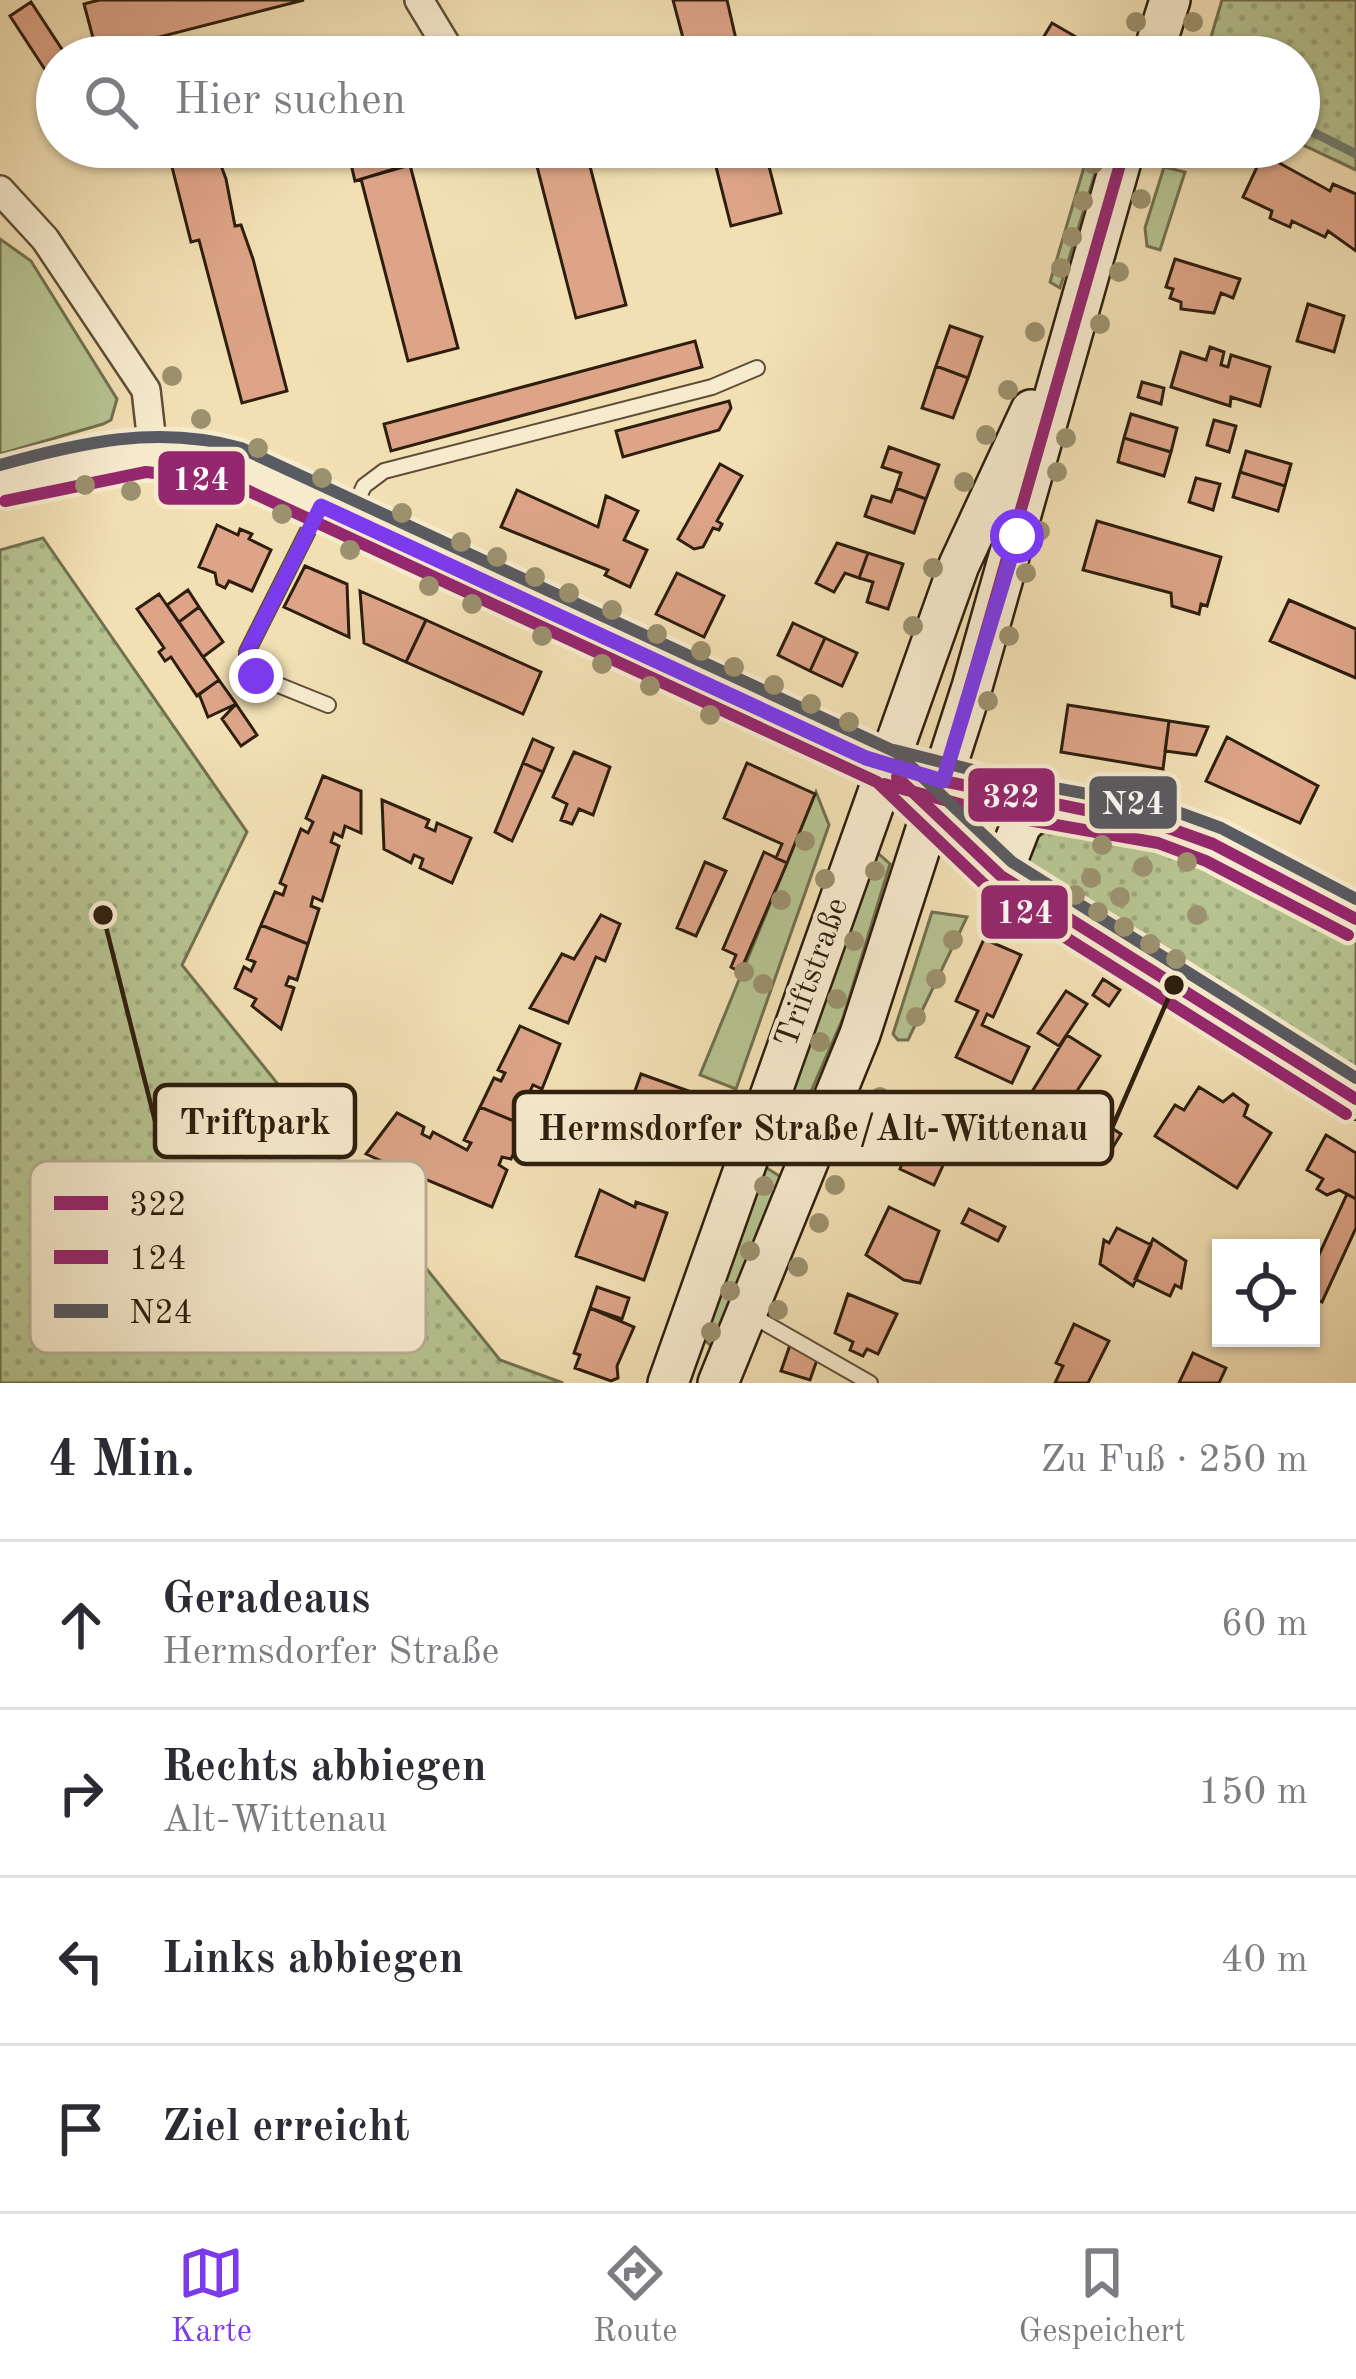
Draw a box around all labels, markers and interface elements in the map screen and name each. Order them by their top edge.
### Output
search box [36,36,1320,168]
icon: search [78,69,144,135]
text: Hier suchen [174,79,406,124]
line badge: 124 [156,449,247,507]
text: 124 [172,465,230,498]
route start [990,509,1044,563]
route end [229,649,283,703]
line badge: 322 [966,766,1057,824]
line badge: N24 [1087,774,1179,831]
text: 322 [982,782,1040,815]
text: N24 [1101,789,1165,822]
line badge: 124 [979,883,1070,941]
street label: Triftstraße [771,894,855,1052]
text: 124 [996,898,1054,931]
callout: Triftpark [155,1085,355,1157]
callout: Hermsdorfer Straße/Alt-Wittenau [514,1092,1112,1164]
text: Triftpark [179,1107,331,1143]
text: Hermsdorfer Straße/Alt-Wittenau [538,1112,1088,1149]
legend [30,1161,426,1353]
text: 322 [129,1190,186,1223]
map controls [1212,1239,1320,1347]
button: locate [1212,1239,1320,1347]
text: 124 [129,1244,186,1277]
text: N24 [129,1298,193,1331]
text: 4 Min. [48,1436,195,1487]
text: Zu Fuß · 250 m [1041,1441,1308,1480]
text: Geradeaus [162,1578,370,1623]
icon: ahead [48,1592,114,1658]
text: 60 m [1221,1605,1308,1644]
text: Hermsdorfer Straße [162,1633,500,1672]
text: Rechts abbiegen [162,1746,487,1791]
icon: right [48,1760,114,1826]
text: 150 m [1198,1773,1308,1812]
text: Alt-Wittenau [162,1801,387,1840]
icon: left [48,1928,114,1994]
text: Links abbiegen [162,1938,464,1983]
text: 40 m [1221,1941,1308,1980]
icon: arrive [48,2096,114,2162]
text: Ziel erreicht [162,2106,410,2151]
tab: Karte [171,2240,252,2353]
tab: Route [593,2240,677,2353]
tab: Gespeichert [1018,2240,1185,2353]

